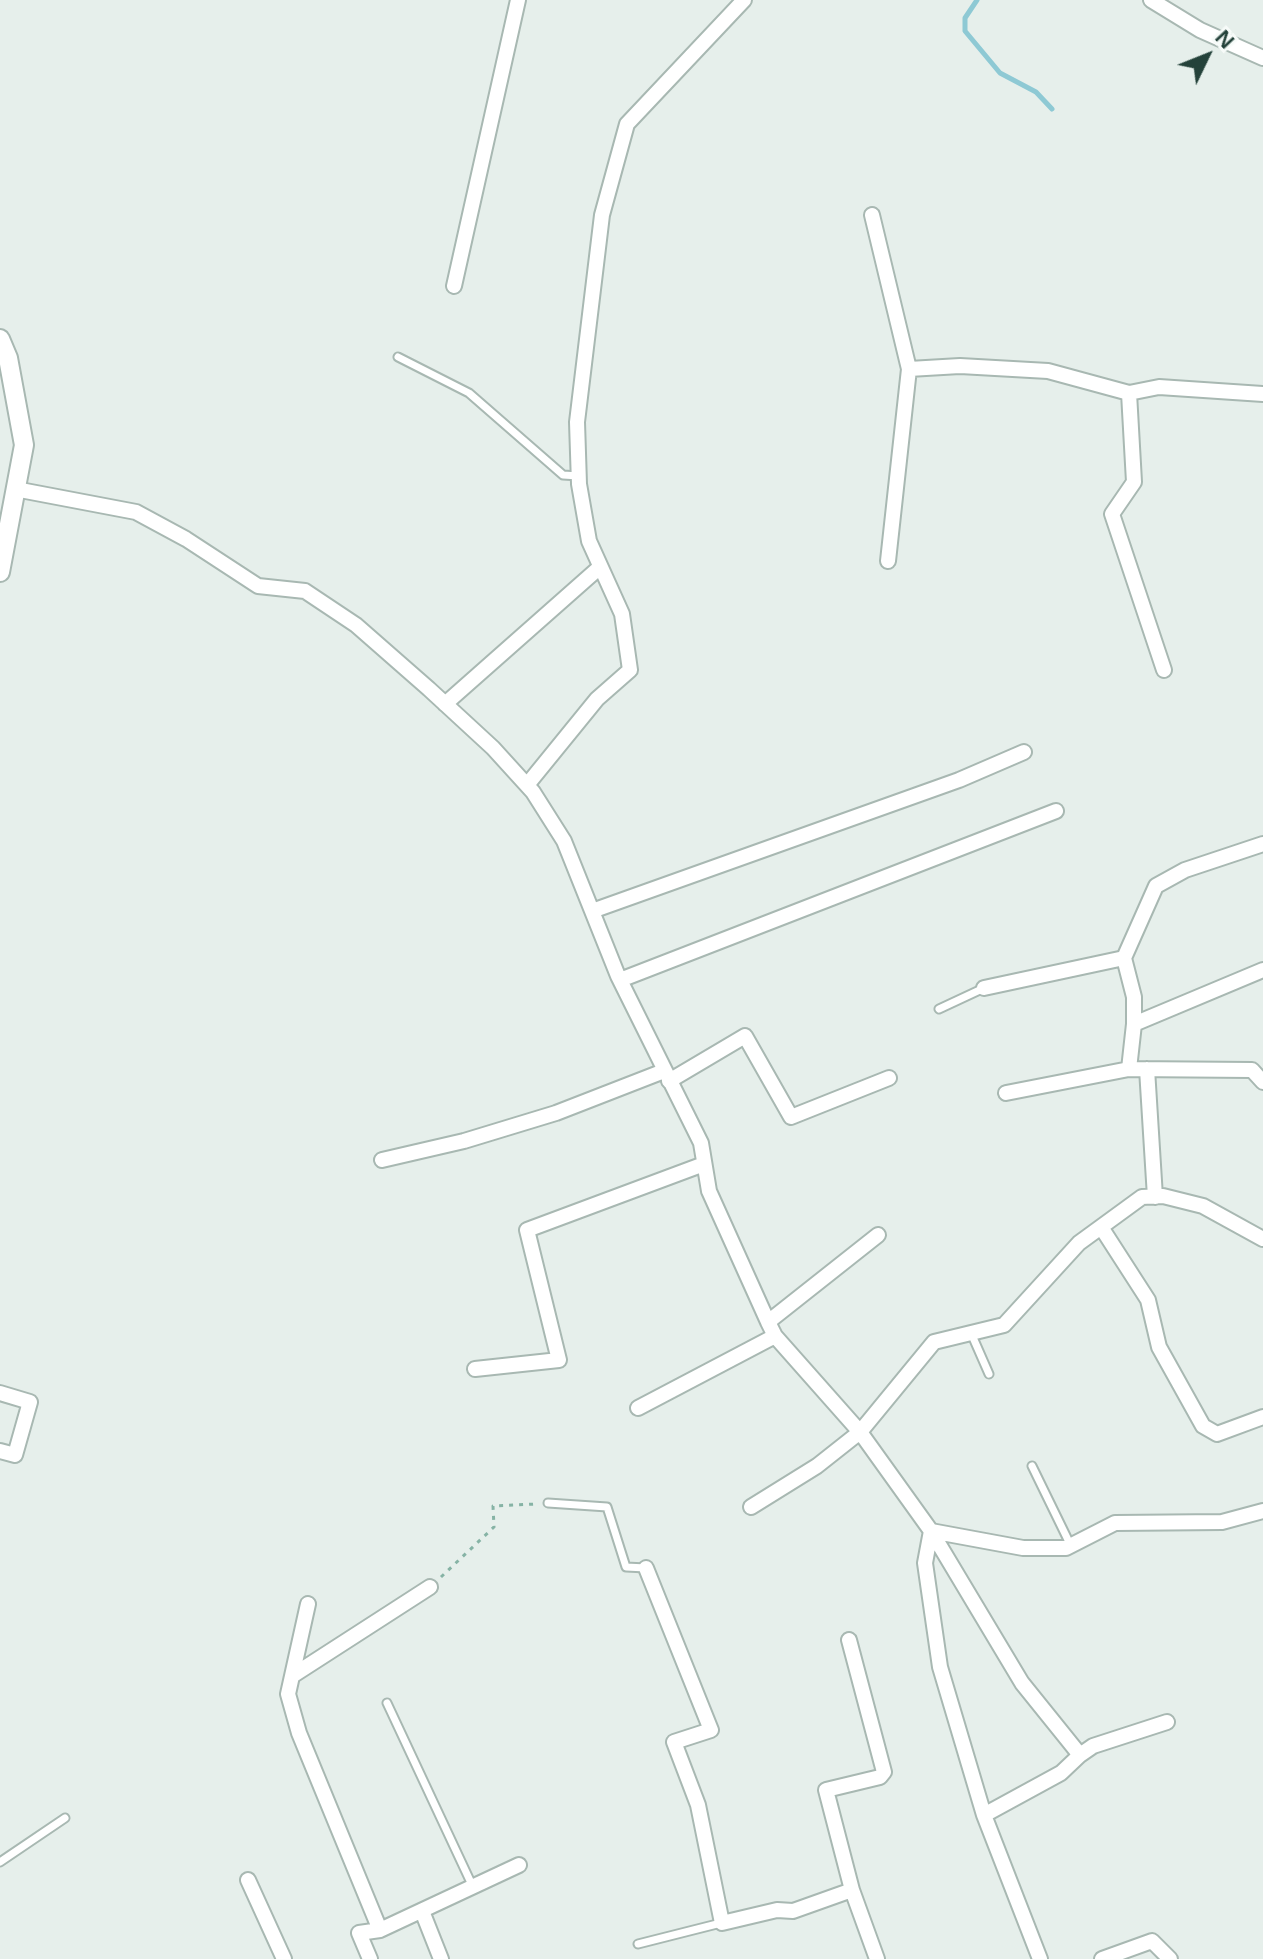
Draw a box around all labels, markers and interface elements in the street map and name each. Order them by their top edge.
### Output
north arrow [1167,16,1247,96]
text: N [1210,25,1239,54]

